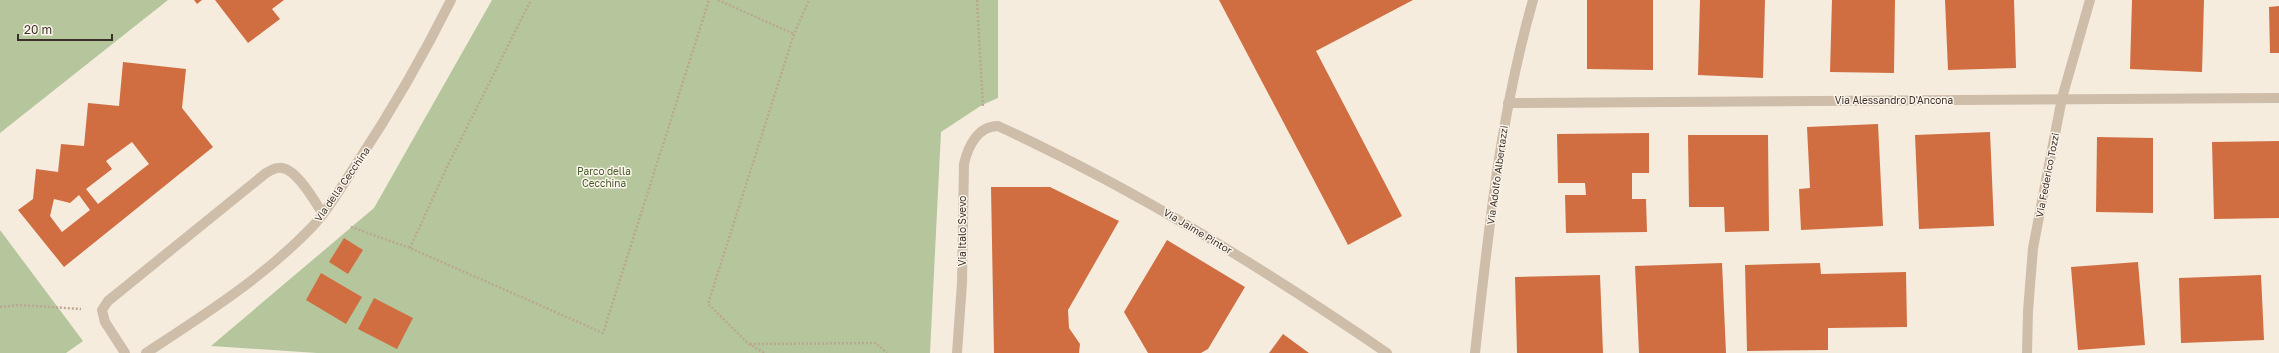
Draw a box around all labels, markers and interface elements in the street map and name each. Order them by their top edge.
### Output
scale bar [18,16,112,42]
text: 20 m [24,22,52,37]
street label: Via Alessandro D'Ancona [1835,94,1953,106]
street label: Via Adolfo Albertazzi [1484,125,1510,225]
street label: Via Federico Tozzi [2033,132,2061,218]
street label: Via della Cecchina [312,144,372,224]
park label: Parco della Cecchina [577,165,631,189]
street label: Via Italo Svevo [956,196,968,266]
street label: Via Jaime Pintor [1162,206,1234,256]

